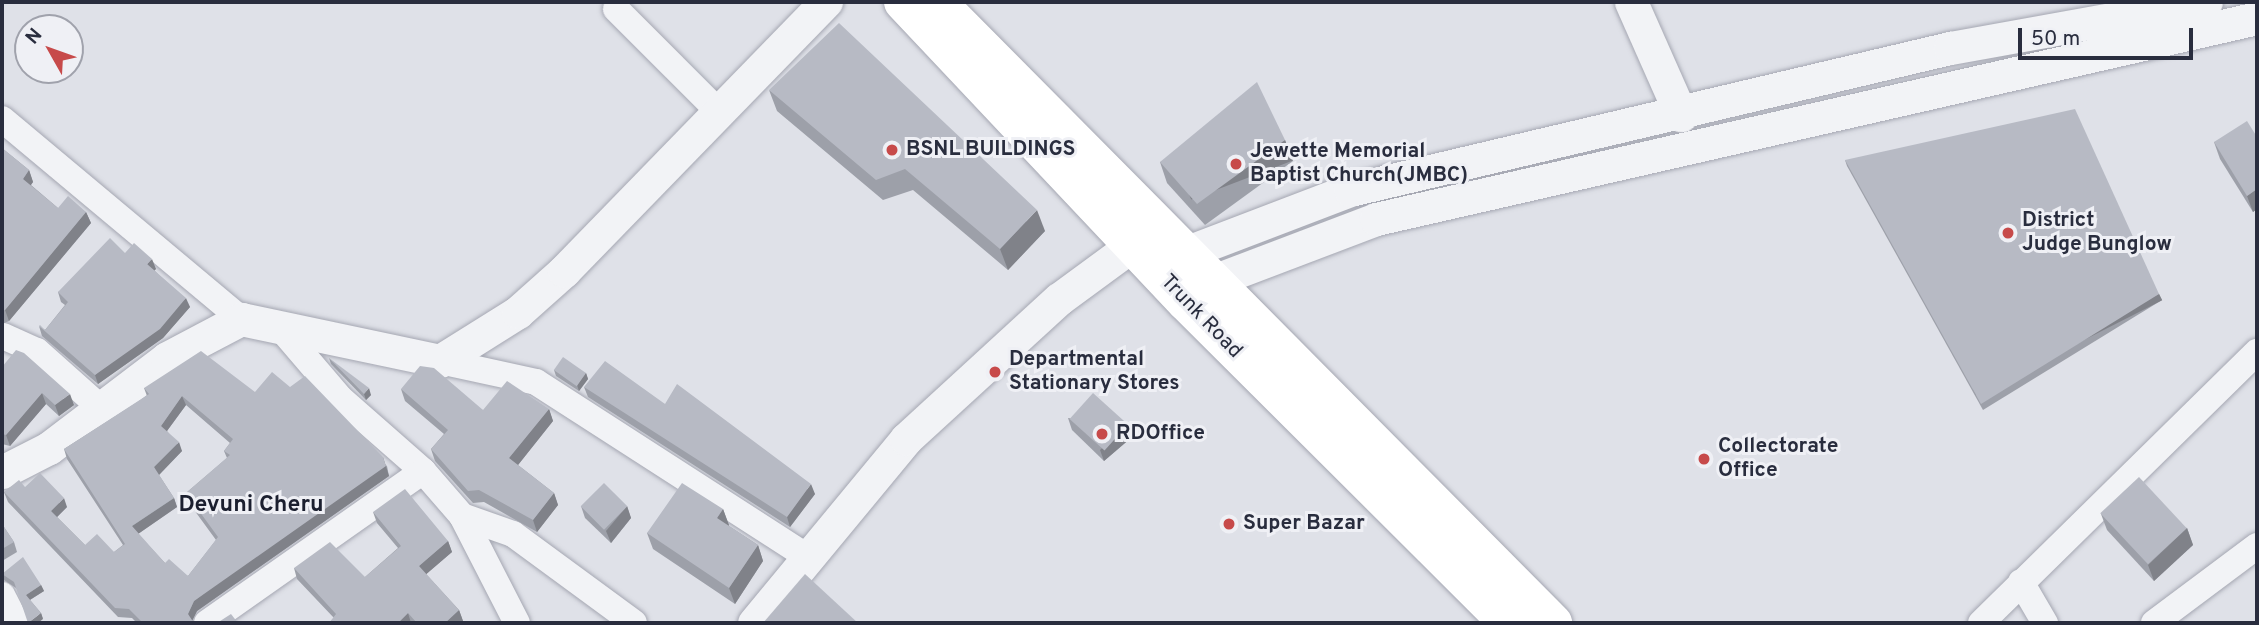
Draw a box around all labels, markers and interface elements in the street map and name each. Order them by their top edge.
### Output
north arrow [14,14,84,84]
scale bar [2021,14,2196,58]
text: N [21,24,48,50]
text: 50 m [2031,26,2080,53]
place label: BSNL BUILDINGS [906,137,1076,163]
place label: Jewette Memorial Baptist Church(JMBC) [1250,139,1468,189]
marker: BSNL BUILDINGS [884,142,900,158]
marker: Jewette Memorial Baptist Church(JMBC) [1228,156,1244,172]
place label: District Judge Bunglow [2022,208,2172,258]
marker: District Judge Bunglow [2000,225,2016,241]
street label: Trunk Road [1155,270,1247,364]
place label: Departmental Stationary Stores [1009,347,1180,397]
marker: Departmental Stationary Stores [987,364,1003,380]
place label: RDOffice [1116,421,1205,447]
marker: RDOffice [1094,426,1110,442]
place label: Collectorate Office [1718,434,1838,484]
marker: Collectorate Office [1696,451,1712,467]
district label: Devuni Cheru [178,492,324,520]
place label: Super Bazar [1243,511,1365,537]
marker: Super Bazar [1221,516,1237,532]

